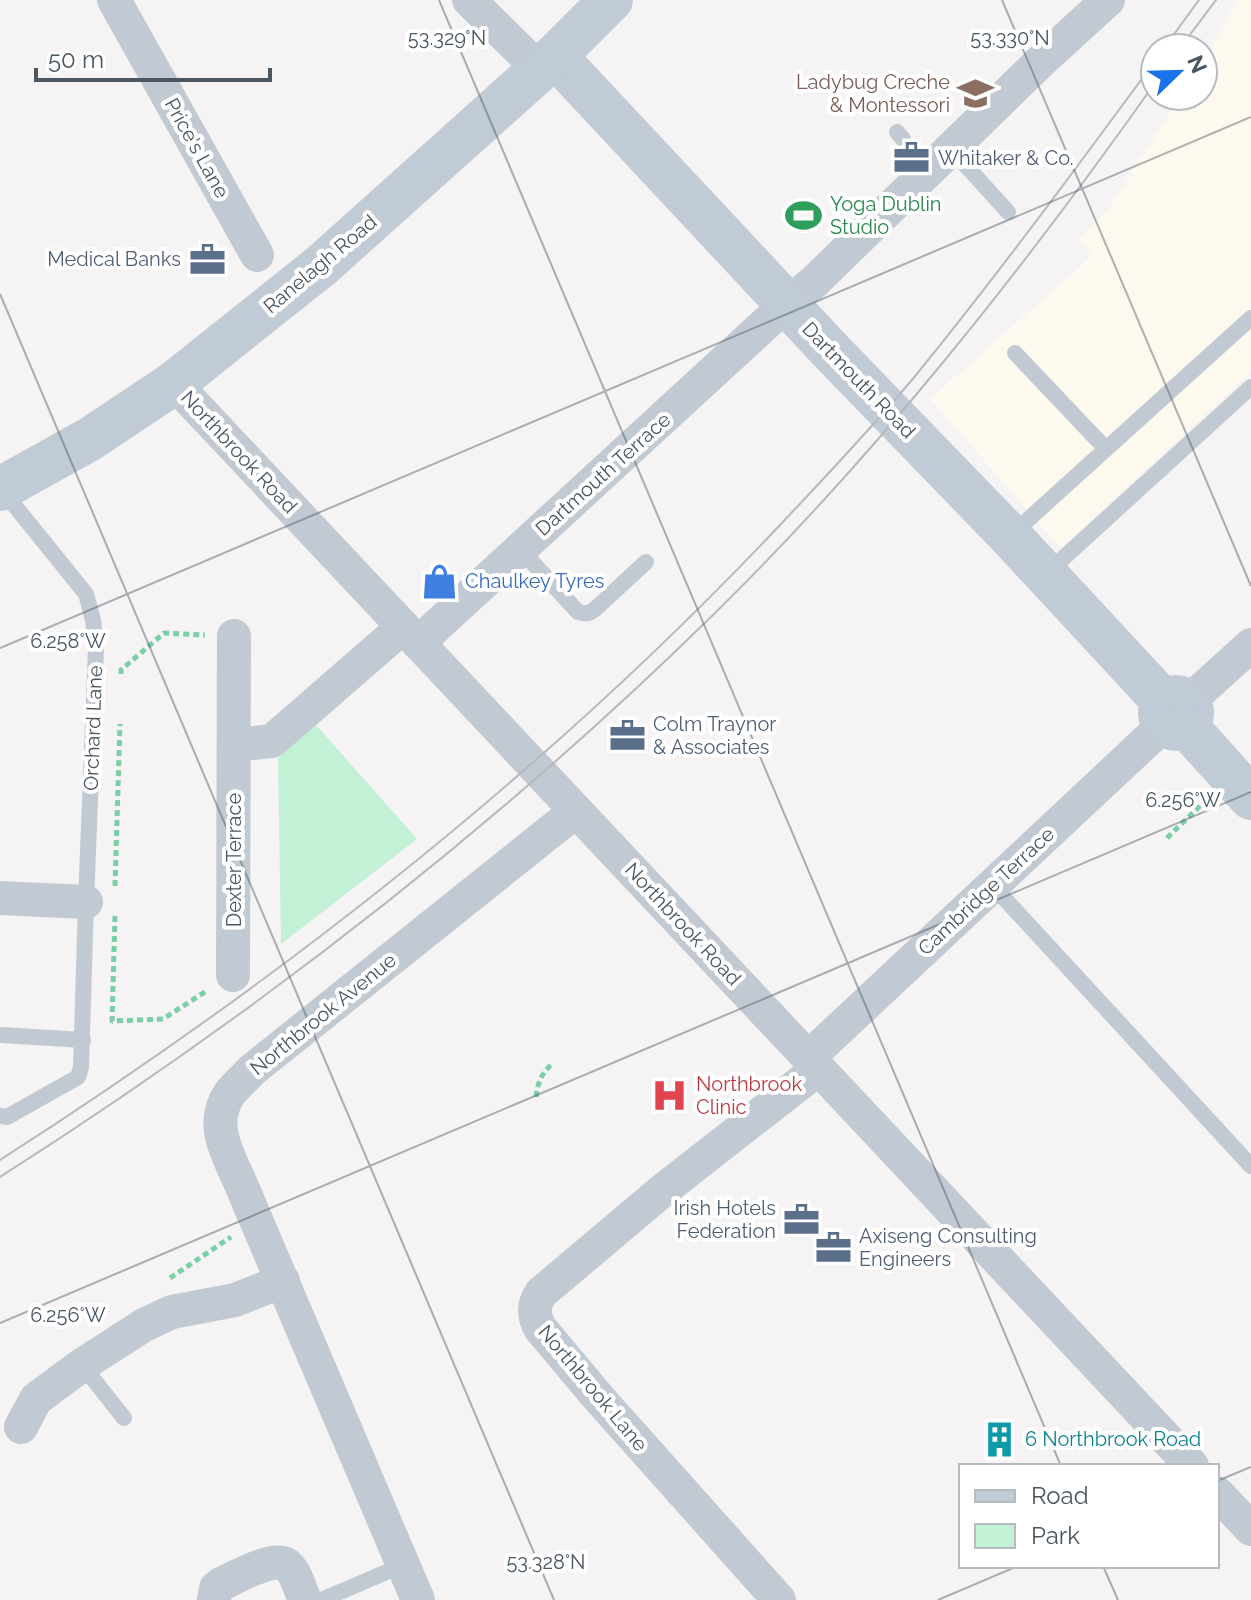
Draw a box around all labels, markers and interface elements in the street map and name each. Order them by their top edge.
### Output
text: 53.329°N [408,26,486,50]
text: 53.330°N [970,26,1050,50]
scale bar [36,32,270,82]
north arrow [1139,32,1219,112]
text: 50 m [48,45,104,74]
text: N [1182,51,1213,77]
place label: Ladybug Creche & Montessori [796,70,950,117]
school or university icon: Ladybug Creche & Montessori [957,75,995,113]
street label: Price's Lane [160,94,234,202]
office icon: Whitaker & Co. [893,139,931,177]
place label: Whitaker & Co. [938,146,1073,170]
place label: Yoga Dublin Studio [830,192,941,239]
sports icon: Yoga Dublin Studio [785,197,823,235]
street label: Ranelagh Road [258,210,382,318]
office icon: Medical Banks [188,240,226,278]
place label: Medical Banks [47,247,181,271]
street label: Dartmouth Road [797,317,921,443]
street label: Northbrook Road [176,386,302,518]
street label: Dartmouth Terrace [531,407,676,541]
shop icon: Chaulkey Tyres [420,562,458,600]
place label: Chaulkey Tyres [465,569,604,593]
text: 6.258°W [30,629,106,653]
street label: Orchard Lane [79,665,107,791]
place label: Colm Traynor & Associates [653,712,776,759]
office icon: Colm Traynor & Associates [608,716,646,754]
text: 6.256°W [1145,788,1221,812]
street label: Dexter Terrace [222,793,246,927]
street label: Cambridge Terrace [913,822,1059,960]
street label: Northbrook Road [620,858,746,990]
street label: Northbrook Avenue [245,948,401,1080]
place label: Northbrook Clinic [696,1072,802,1119]
hospital icon: Northbrook Clinic [651,1077,689,1115]
place label: Irish Hotels Federation [674,1196,776,1243]
office icon: Irish Hotels Federation [783,1201,821,1239]
place label: Axiseng Consulting Engineers [859,1224,1037,1271]
office icon: Axiseng Consulting Engineers [814,1229,852,1267]
text: 6.256°W [30,1303,106,1327]
street label: Northbrook Lane [533,1320,653,1456]
building icon: 6 Northbrook Road [980,1420,1018,1458]
place label: 6 Northbrook Road [1025,1427,1201,1451]
legend [959,1464,1219,1568]
text: Road [1031,1481,1089,1510]
text: Park [1031,1521,1080,1550]
text: 53.328°N [506,1550,586,1574]

